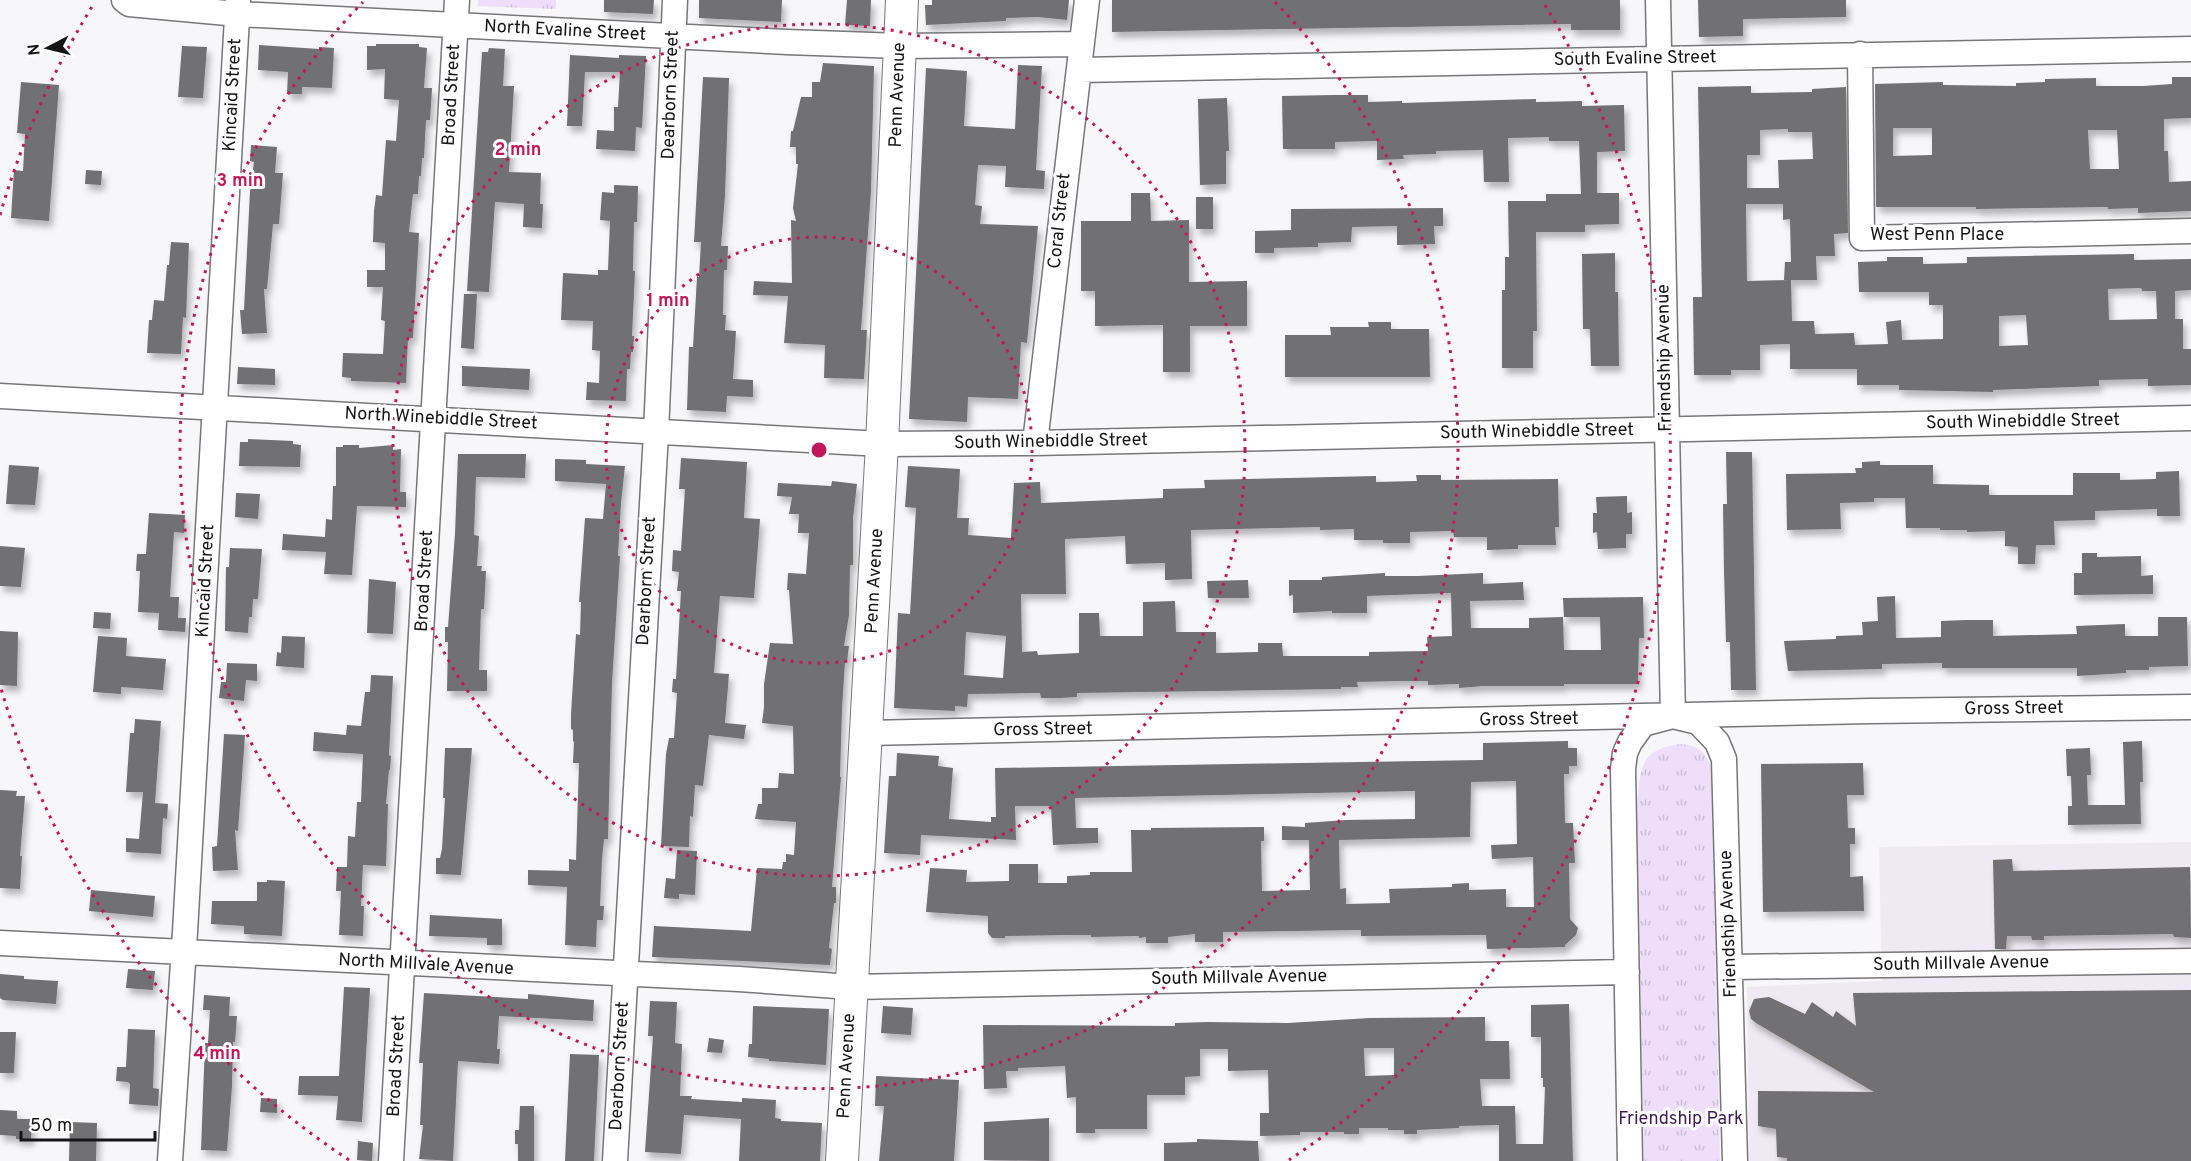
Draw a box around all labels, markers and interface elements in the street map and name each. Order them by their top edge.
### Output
street label: North Evaline Street [483,15,647,47]
north arrow [18,18,78,78]
street label: Dearborn Street [657,30,685,160]
street label: Kincaid Street [219,38,247,152]
street label: Penn Avenue [885,42,911,148]
text: N [24,43,46,57]
street label: Broad Street [438,43,466,147]
street label: South Evaline Street [1553,46,1717,72]
text: 2 min [494,139,542,162]
text: 3 min [217,170,263,193]
street label: Coral Street [1044,172,1076,270]
street label: West Penn Place [1870,224,2004,247]
street label: Friendship Avenue [1652,284,1678,432]
text: 1 min [646,290,690,313]
street label: North Winebiddle Street [344,402,538,436]
street label: South Winebiddle Street [1926,409,2120,435]
street label: South Winebiddle Street [1440,419,1634,445]
street label: South Winebiddle Street [954,429,1148,455]
centre of rings [809,440,829,460]
street label: Dearborn Street [632,516,662,646]
street label: Kincaid Street [192,524,220,638]
street label: Penn Avenue [861,528,889,634]
street label: Broad Street [411,529,439,633]
street label: Gross Street [1964,697,2064,721]
street label: Gross Street [1479,708,1579,732]
street label: Gross Street [993,718,1093,742]
street label: Friendship Avenue [1715,850,1743,998]
street label: North Millvale Avenue [338,949,514,981]
street label: South Millvale Avenue [1873,951,2049,977]
street label: South Millvale Avenue [1151,965,1327,991]
street label: Dearborn Street [605,1001,635,1131]
street label: Penn Avenue [833,1013,861,1119]
street label: Broad Street [383,1014,411,1118]
text: 4 min [193,1043,241,1066]
scale bar [21,1104,154,1142]
park label: Friendship Park [1618,1108,1744,1131]
text: 50 m [30,1115,72,1138]

